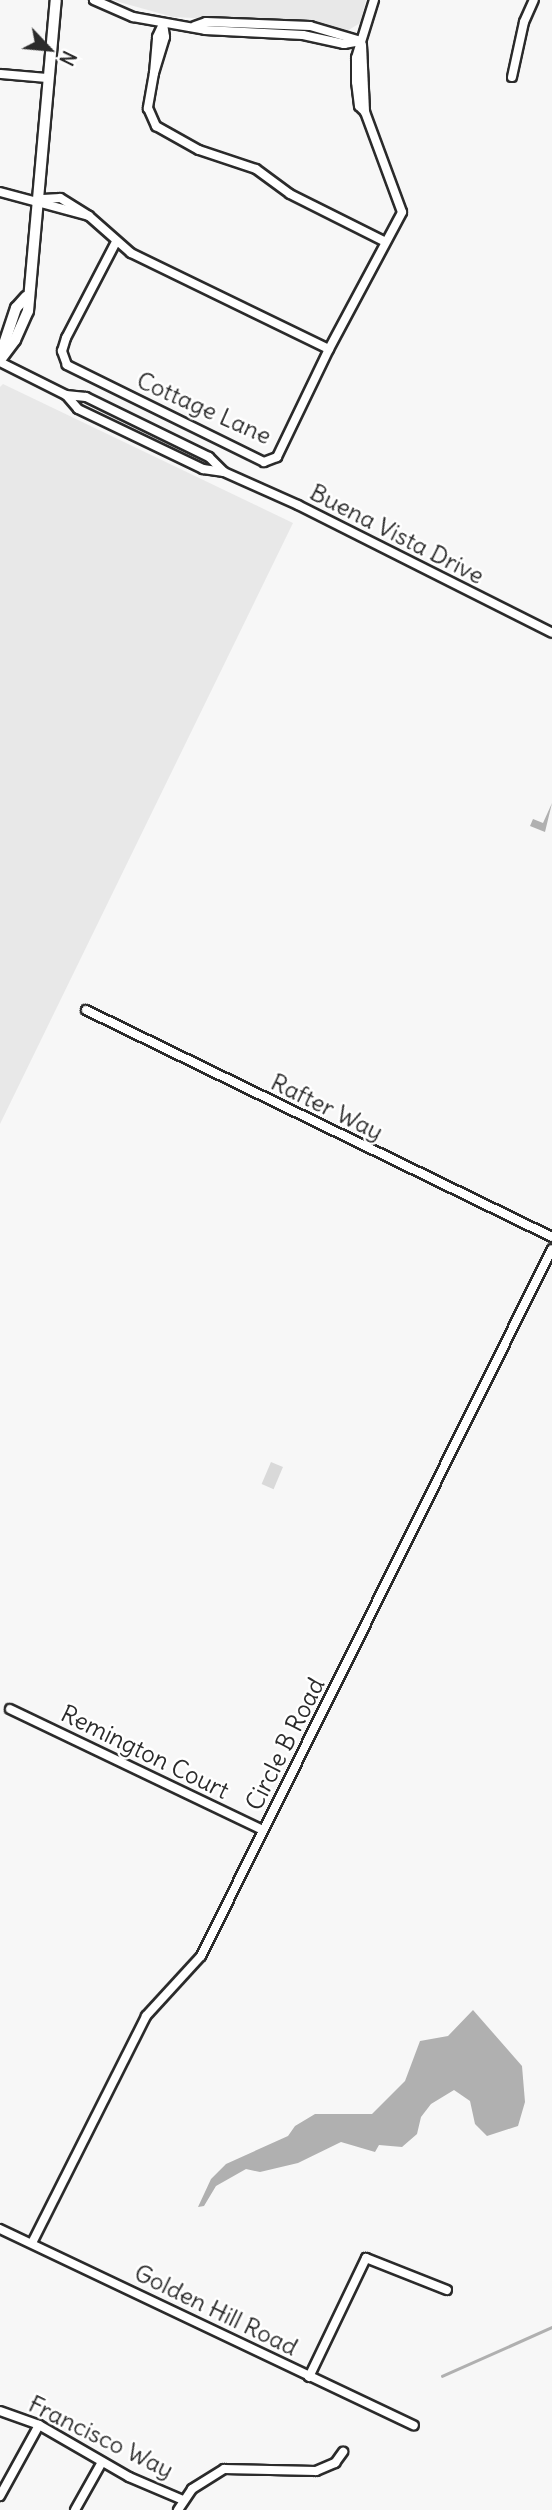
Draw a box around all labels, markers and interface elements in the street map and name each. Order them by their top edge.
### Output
north arrow [14,14,84,84]
text: N [54,47,82,69]
street label: Cottage Lane [132,366,276,450]
street label: Buena Vista Drive [305,478,489,590]
street label: Rafter Way [266,1067,388,1147]
street label: Circle B Road [239,1673,331,1815]
street label: Remington Court [56,1699,234,1805]
street label: Golden Hill Road [130,2258,302,2362]
street label: Francisco Way [24,2390,178,2484]

